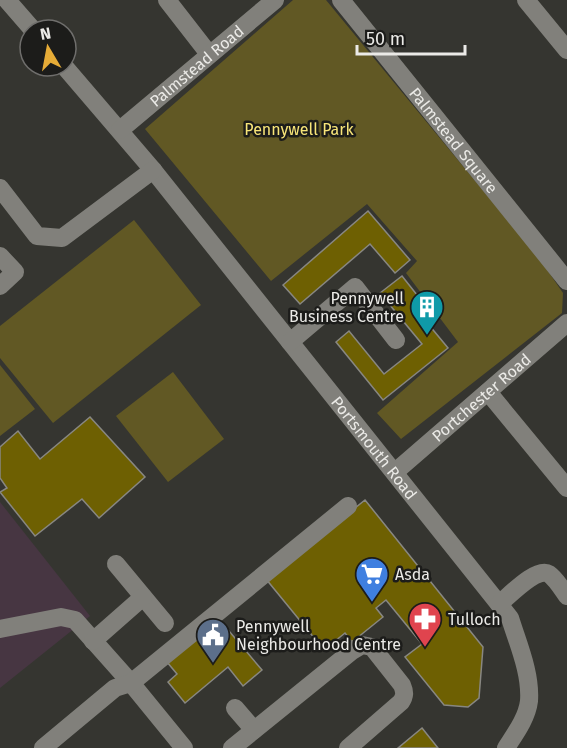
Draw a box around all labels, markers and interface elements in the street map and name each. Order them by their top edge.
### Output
north arrow [18,18,78,78]
scale bar [357,18,465,56]
street label: Palmstead Road [146,21,248,111]
text: N [39,23,52,44]
text: 50 m [366,28,405,50]
street label: Palmstead Square [405,84,502,197]
park label: Pennywell Park [244,120,354,139]
place label: Pennywell Business Centre [289,289,404,326]
building icon: Pennywell Business Centre [409,289,445,336]
street label: Portchester Road [428,350,535,446]
street label: Portsmouth Road [327,393,421,503]
supermarket icon: Asda [354,556,390,603]
place label: Asda [395,565,430,584]
pharmacy icon: Tulloch [407,601,443,648]
place label: Tulloch [448,610,501,629]
public building icon: Pennywell Neighbourhood Centre [195,617,231,664]
place label: Pennywell Neighbourhood Centre [236,617,401,654]

